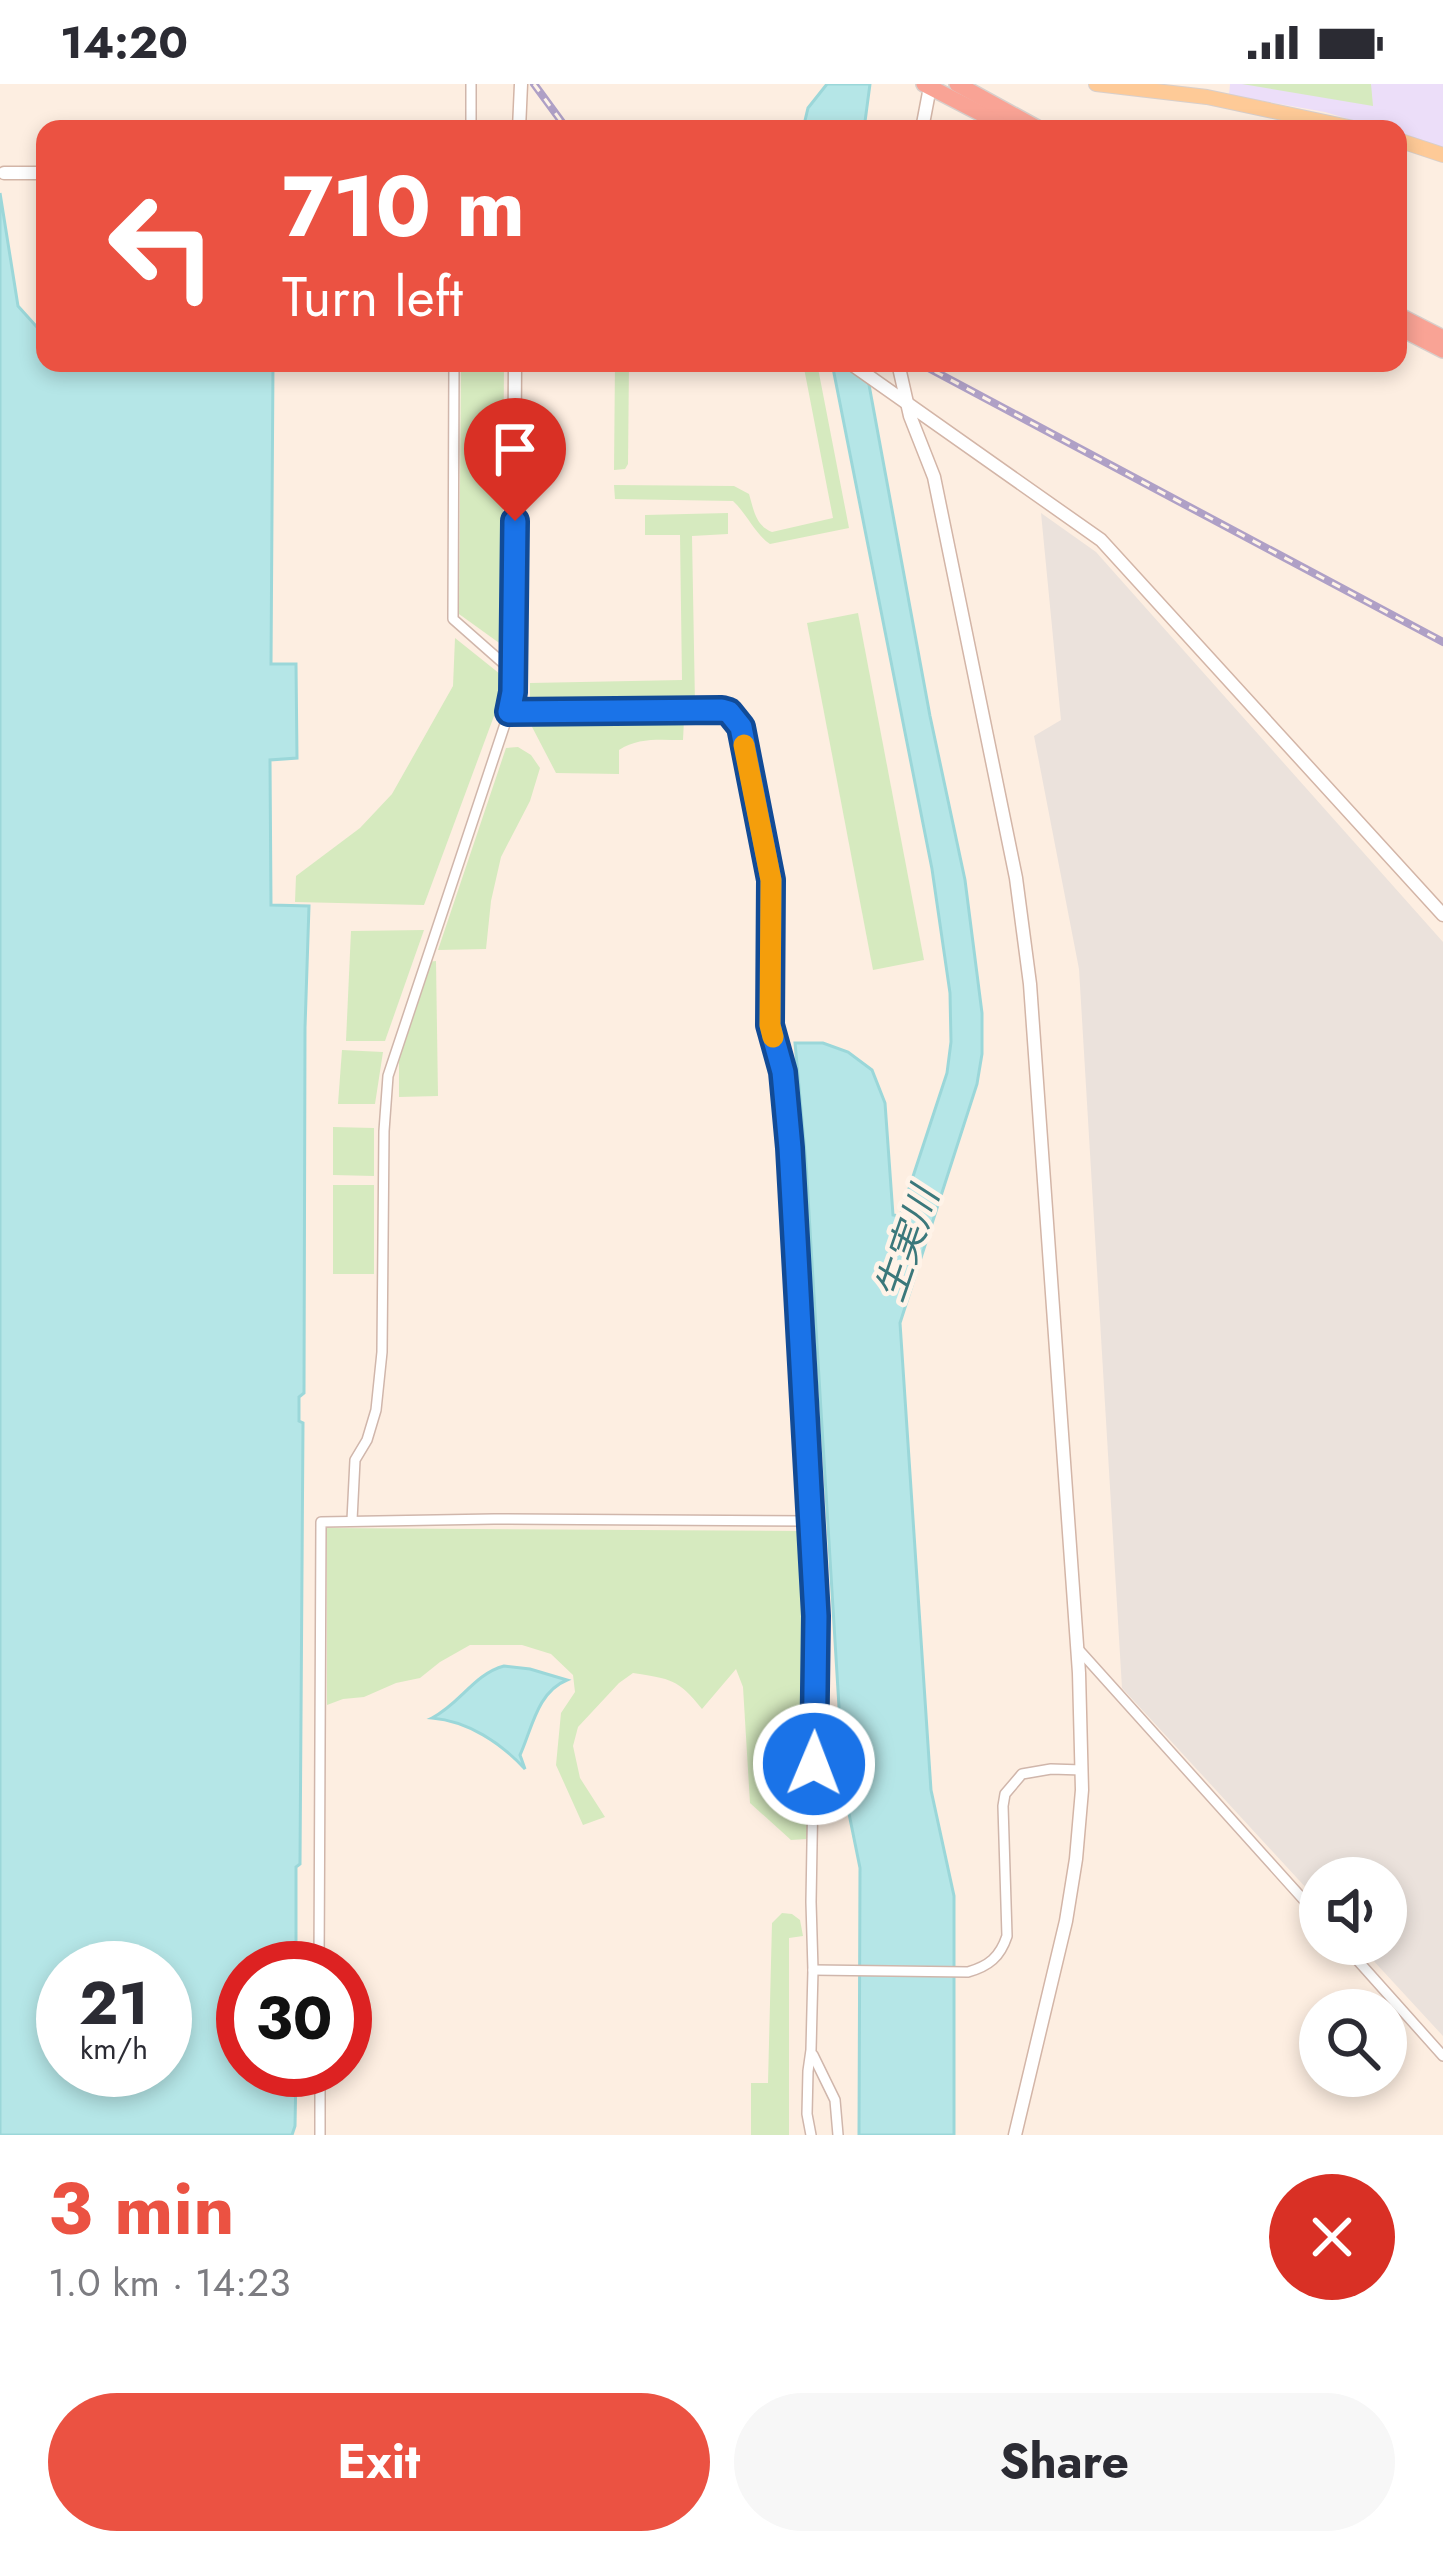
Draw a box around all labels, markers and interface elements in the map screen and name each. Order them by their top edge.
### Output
text: 14:20 [60,10,188,75]
text: 710 m [282,146,525,268]
icon: left [84,168,240,324]
text: Turn left [282,258,463,336]
pin [464,398,566,521]
icon: arrive [482,416,548,482]
water label: 生実川 [861,1176,954,1309]
position arrow [751,1701,877,1827]
map controls [1299,1857,1407,2097]
button: sound [1299,1857,1407,1965]
speed limit sign: 30 [216,1941,372,2097]
text: 21 [79,1960,149,2047]
button: search [1299,1989,1407,2097]
text: km/h [80,2027,148,2070]
text: 3 min [48,2157,235,2261]
button: close [1269,2174,1395,2300]
text: 1.0 km · 14:23 [48,2254,291,2311]
button: Exit [48,2393,710,2531]
button: Share [734,2393,1395,2531]

